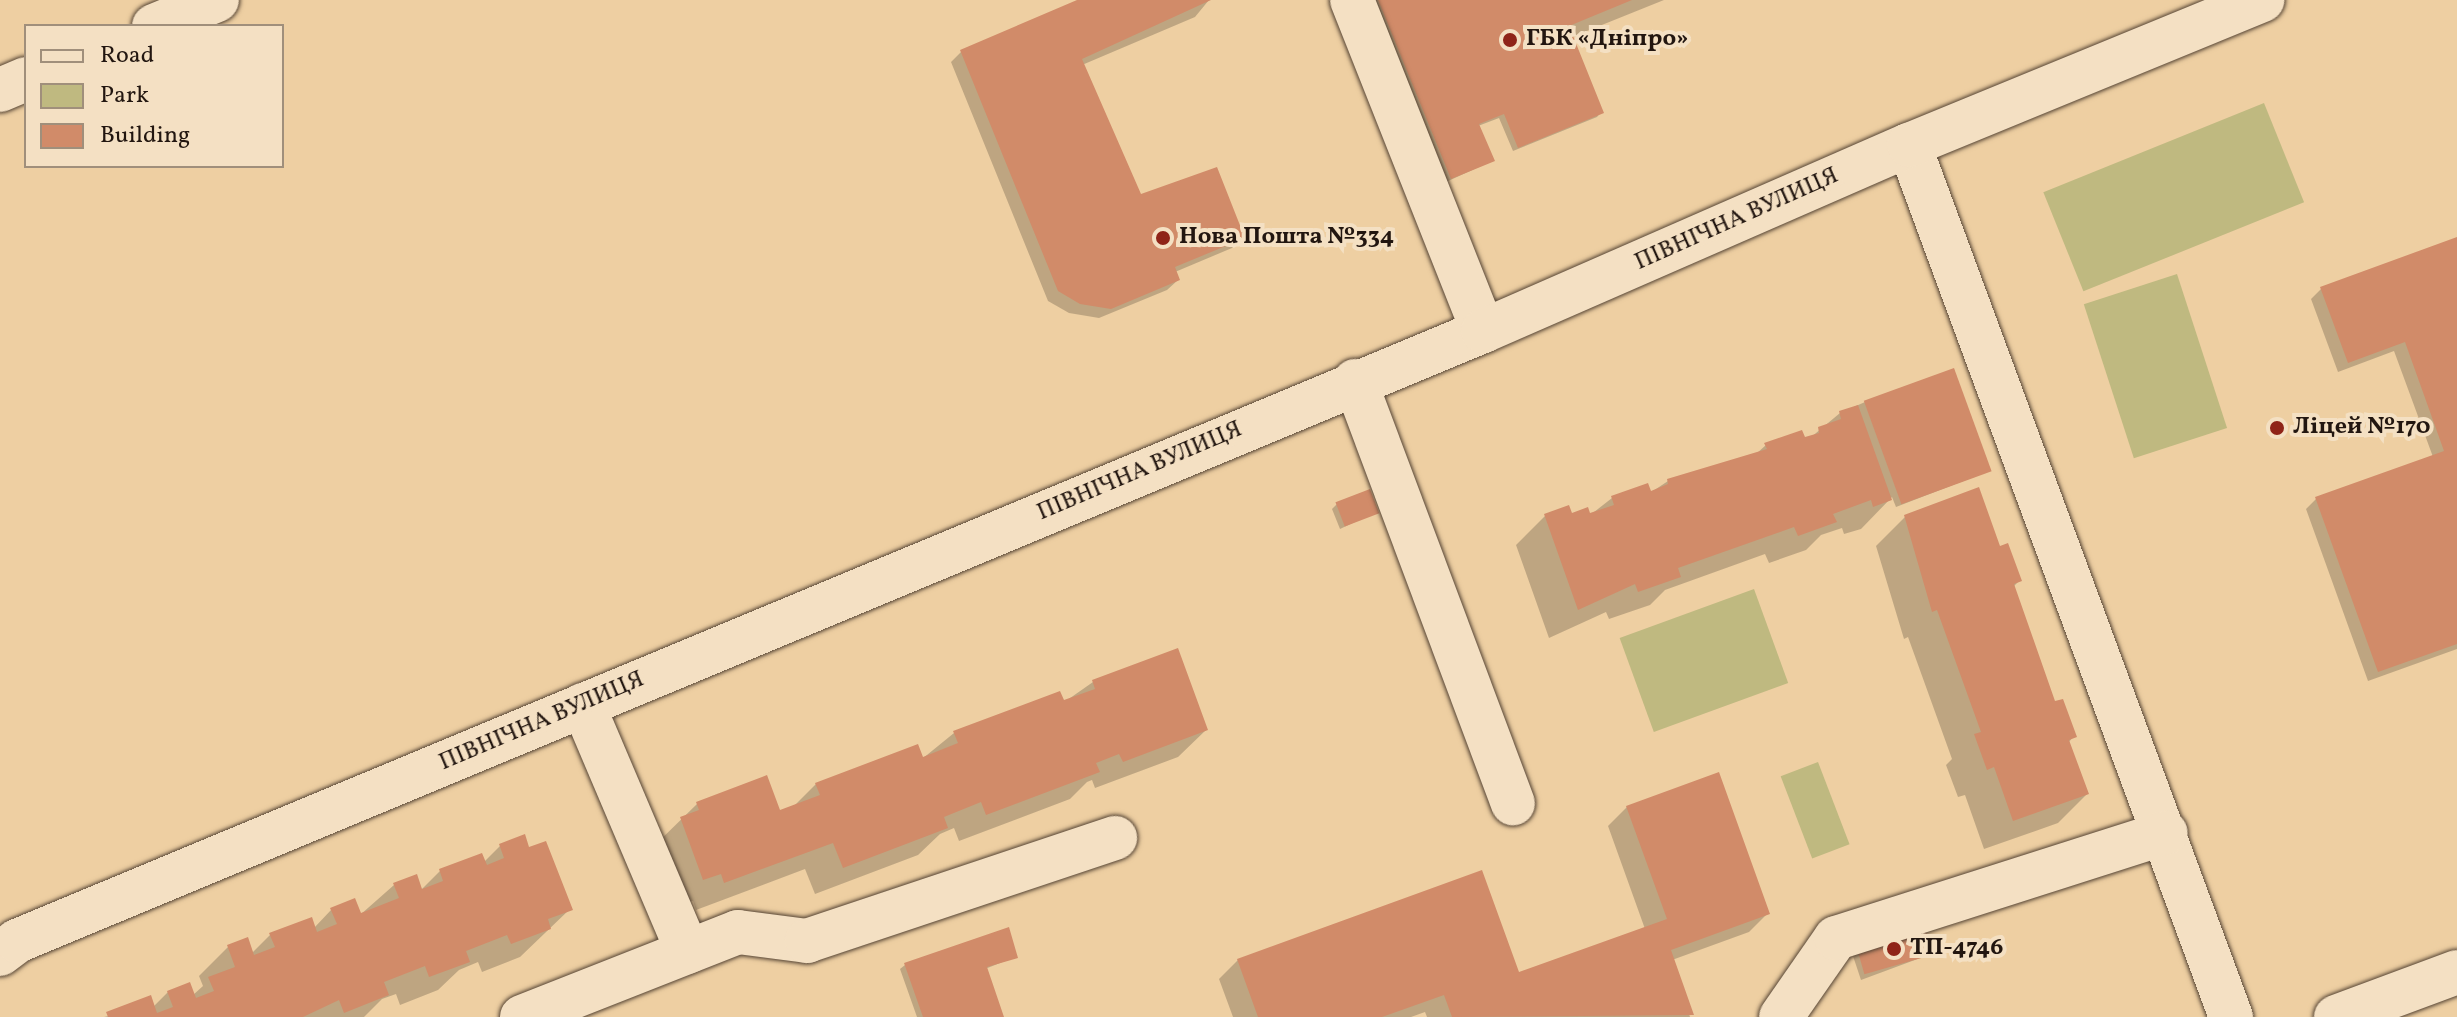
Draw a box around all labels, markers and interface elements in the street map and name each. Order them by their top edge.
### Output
legend [24,24,284,168]
place label: ГБК «Дніпро» [1526,26,1689,54]
marker: ГБК «Дніпро» [1501,31,1519,49]
text: Road [100,39,154,73]
text: Park [100,79,149,113]
text: Building [100,119,190,153]
street label: ПІВНІЧНА ВУЛИЦЯ [1631,162,1843,278]
place label: Нова Пошта №334 [1179,224,1394,252]
marker: Нова Пошта №334 [1154,229,1172,247]
place label: Ліцей №170 [2293,414,2430,442]
street label: ПІВНІЧНА ВУЛИЦЯ [1033,416,1247,528]
marker: Ліцей №170 [2268,419,2286,437]
street label: ПІВНІЧНА ВУЛИЦЯ [435,666,649,778]
place label: ТП-4746 [1910,935,2003,963]
marker: ТП-4746 [1885,940,1903,958]

